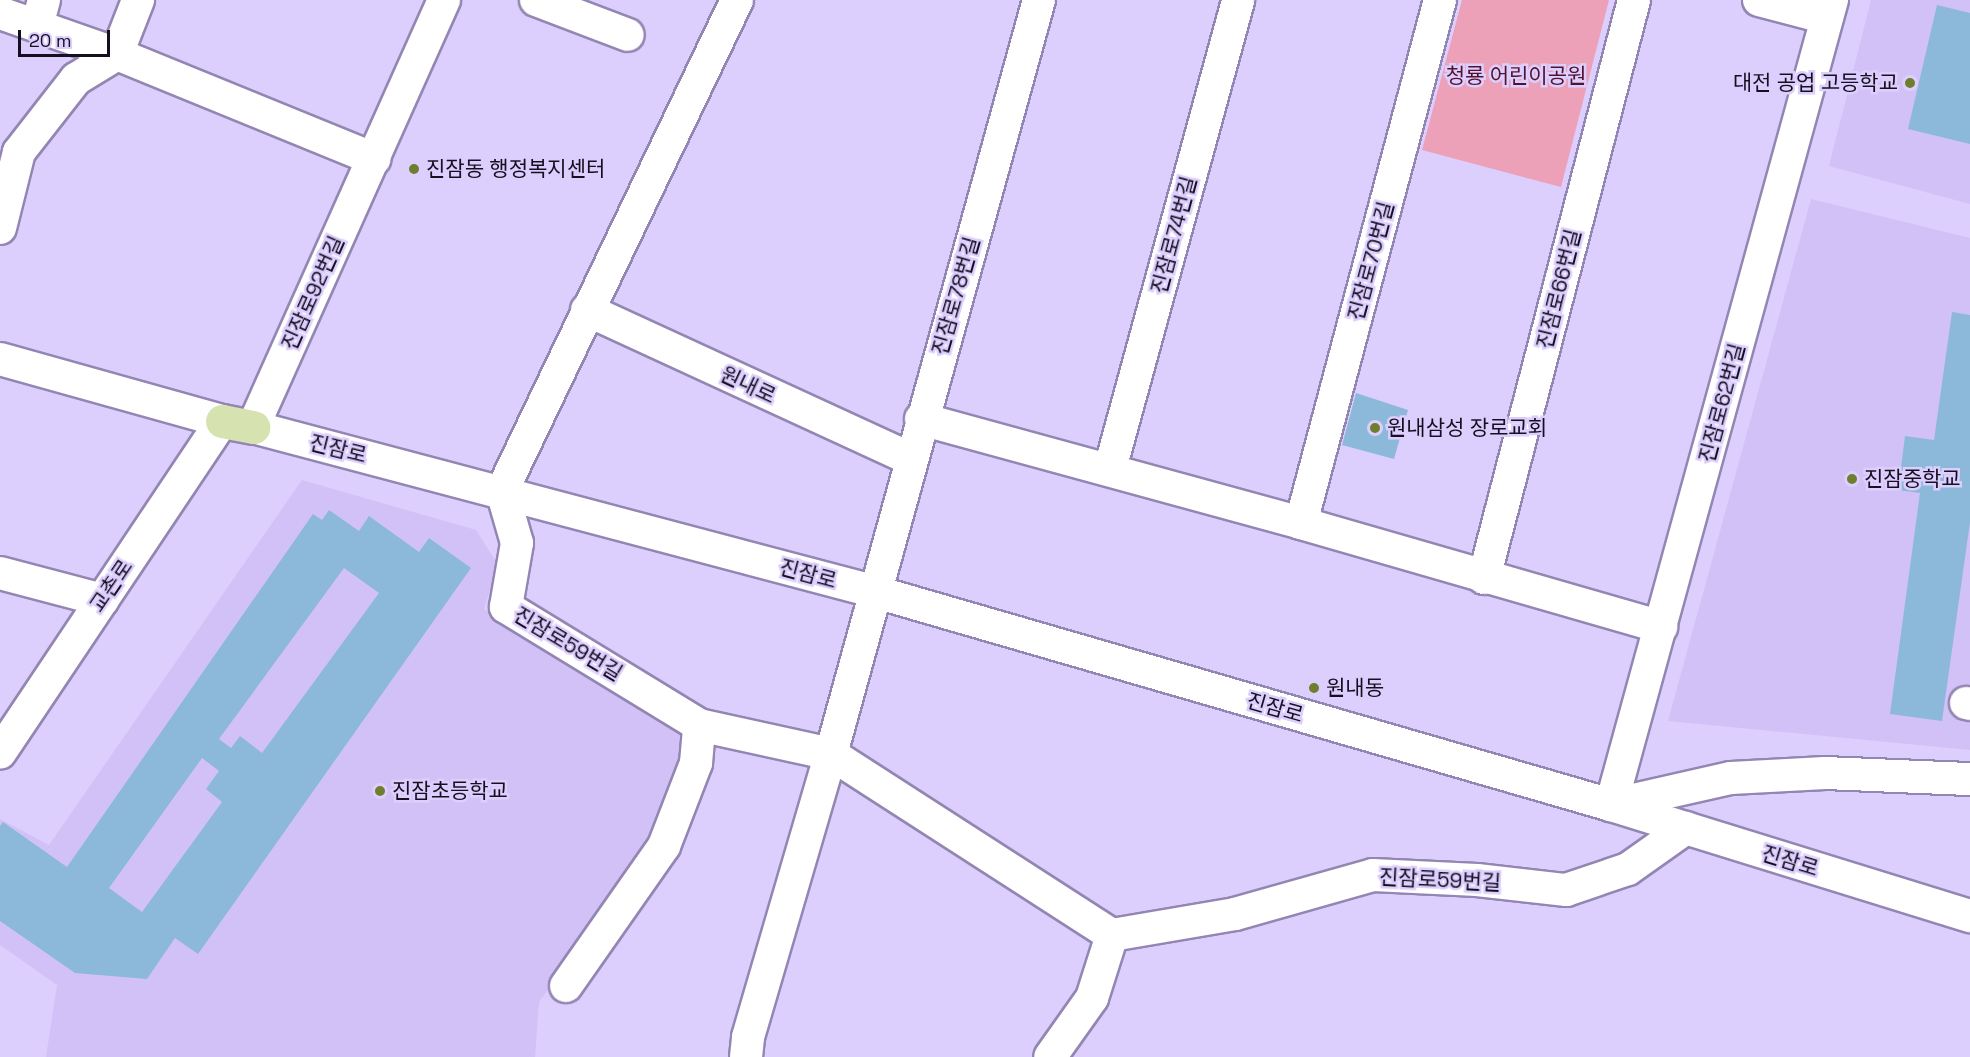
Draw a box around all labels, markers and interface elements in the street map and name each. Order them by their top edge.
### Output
scale bar [21,18,112,56]
text: 20 m [29,29,72,52]
park label: 청룡 어린이공원 [1446,63,1586,89]
place label: 대전 공업 고등학교 [1733,70,1898,96]
marker: 대전 공업 고등학교 [1903,76,1917,90]
place label: 진잠동 행정복지센터 [426,156,605,182]
marker: 진잠동 행정복지센터 [407,162,421,176]
street label: 진잠로74번길 [1146,174,1202,296]
street label: 진잠로70번길 [1343,199,1399,323]
street label: 진잠로66번길 [1532,227,1586,351]
street label: 진잠로92번길 [277,232,349,354]
street label: 진잠로78번길 [927,234,985,358]
street label: 진잠로62번길 [1694,341,1750,465]
street label: 원내로 [716,361,780,409]
place label: 원내삼성 장로교회 [1387,415,1547,441]
marker: 원내삼성 장로교회 [1368,421,1382,435]
street label: 진잠로 [307,430,369,468]
place label: 진잠중학교 [1864,466,1961,492]
marker: 진잠중학교 [1845,472,1859,486]
street label: 진잠로 [777,554,839,594]
street label: 교촌로 [84,555,138,617]
street label: 진잠로59번길 [509,602,627,686]
place label: 원내동 [1326,675,1384,701]
marker: 원내동 [1307,681,1321,695]
street label: 진잠로 [1244,688,1306,728]
place label: 진잠초등학교 [392,778,508,804]
marker: 진잠초등학교 [373,784,387,798]
street label: 진잠로 [1759,840,1821,882]
street label: 진잠로59번길 [1378,864,1502,896]

